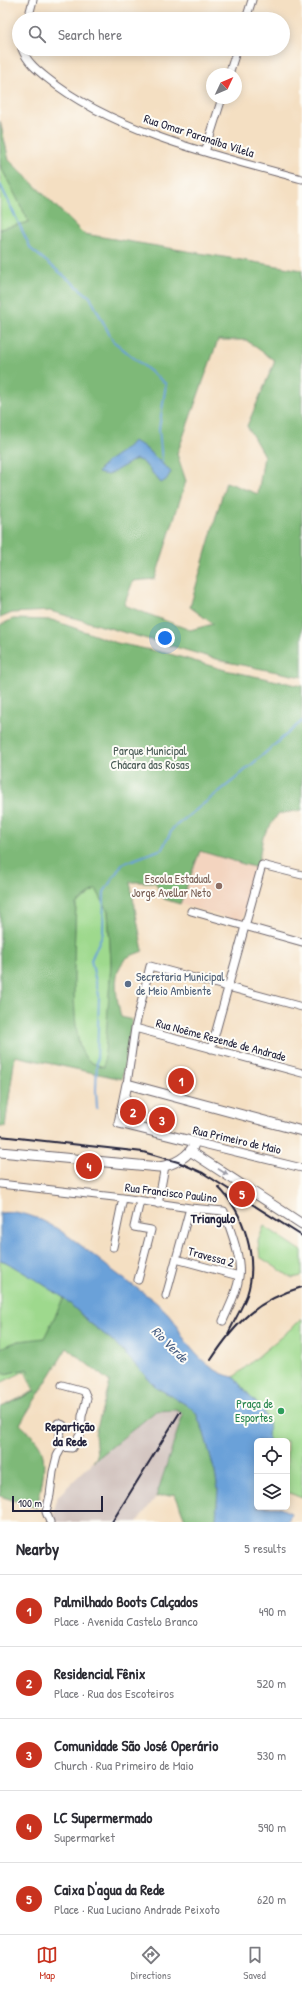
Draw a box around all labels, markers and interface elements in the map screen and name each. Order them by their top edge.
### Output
search box [12,12,290,56]
icon: search [26,23,48,45]
text: Search here [58,24,122,45]
north arrow [206,68,242,104]
street label: Rua Omar Paranaíba Vilela [142,110,257,161]
your location [155,628,175,648]
park label: Parque Municipal Chácara das Rosas [111,742,190,773]
place label: Escola Estadual Jorge Avellar Neto [131,870,212,901]
marker: Escola Estadual Jorge Avellar Neto [214,881,224,891]
place label: Secretaria Municipal de Meio Ambiente [136,968,225,999]
marker: Secretaria Municipal de Meio Ambiente [123,979,133,989]
street label: Rua Noême Rezende de Andrade [154,1014,288,1065]
pin: 1 [168,1066,194,1096]
pin: 2 [120,1097,146,1127]
pin: 3 [149,1105,175,1135]
street label: Rua Primeiro de Maio [191,1121,283,1158]
pin: 4 [76,1151,102,1181]
one-way arrow [217,1169,229,1176]
street label: Rua Francisco Paulino [124,1178,218,1207]
pin: 5 [229,1179,255,1209]
district label: Triangulo [190,1209,236,1228]
street label: Travessa 2 [186,1242,236,1271]
water label: Rio Verde [148,1322,193,1367]
place label: Praça de Esportes [235,1395,273,1426]
marker: Praça de Esportes [276,1406,286,1416]
district label: Repartição da Rede [45,1417,96,1450]
map controls [254,1438,290,1510]
button: locate [254,1438,290,1474]
button: layers [254,1474,290,1510]
scale bar [12,1494,103,1513]
text: 100 m [18,1496,42,1510]
text: Nearby [16,1537,59,1560]
text: 5 results [244,1539,286,1557]
text: Palmilhado Boots Calçados [54,1591,198,1612]
text: 1 [27,1602,31,1620]
text: 490 m [259,1602,286,1620]
text: Place · Avenida Castelo Branco [54,1612,198,1630]
text: Residencial Fênix [54,1663,145,1684]
text: 2 [26,1674,32,1692]
text: 520 m [257,1674,286,1692]
text: Place · Rua dos Escoteiros [54,1684,174,1702]
text: Comunidade São José Operário [54,1735,218,1756]
text: 3 [26,1746,32,1764]
text: 530 m [257,1746,286,1764]
text: Church · Rua Primeiro de Maio [54,1756,194,1774]
text: LC Supermermado [54,1807,152,1828]
text: 4 [27,1818,31,1836]
text: 590 m [258,1818,286,1836]
text: Supermarket [54,1828,115,1846]
text: Caixa D'agua da Rede [54,1879,165,1900]
text: 5 [26,1890,32,1908]
text: 620 m [257,1890,286,1908]
text: Place · Rua Luciano Andrade Peixoto [54,1900,220,1918]
tab: Map [36,1944,58,1982]
tab: Directions [131,1944,171,1982]
tab: Saved [243,1944,266,1982]

